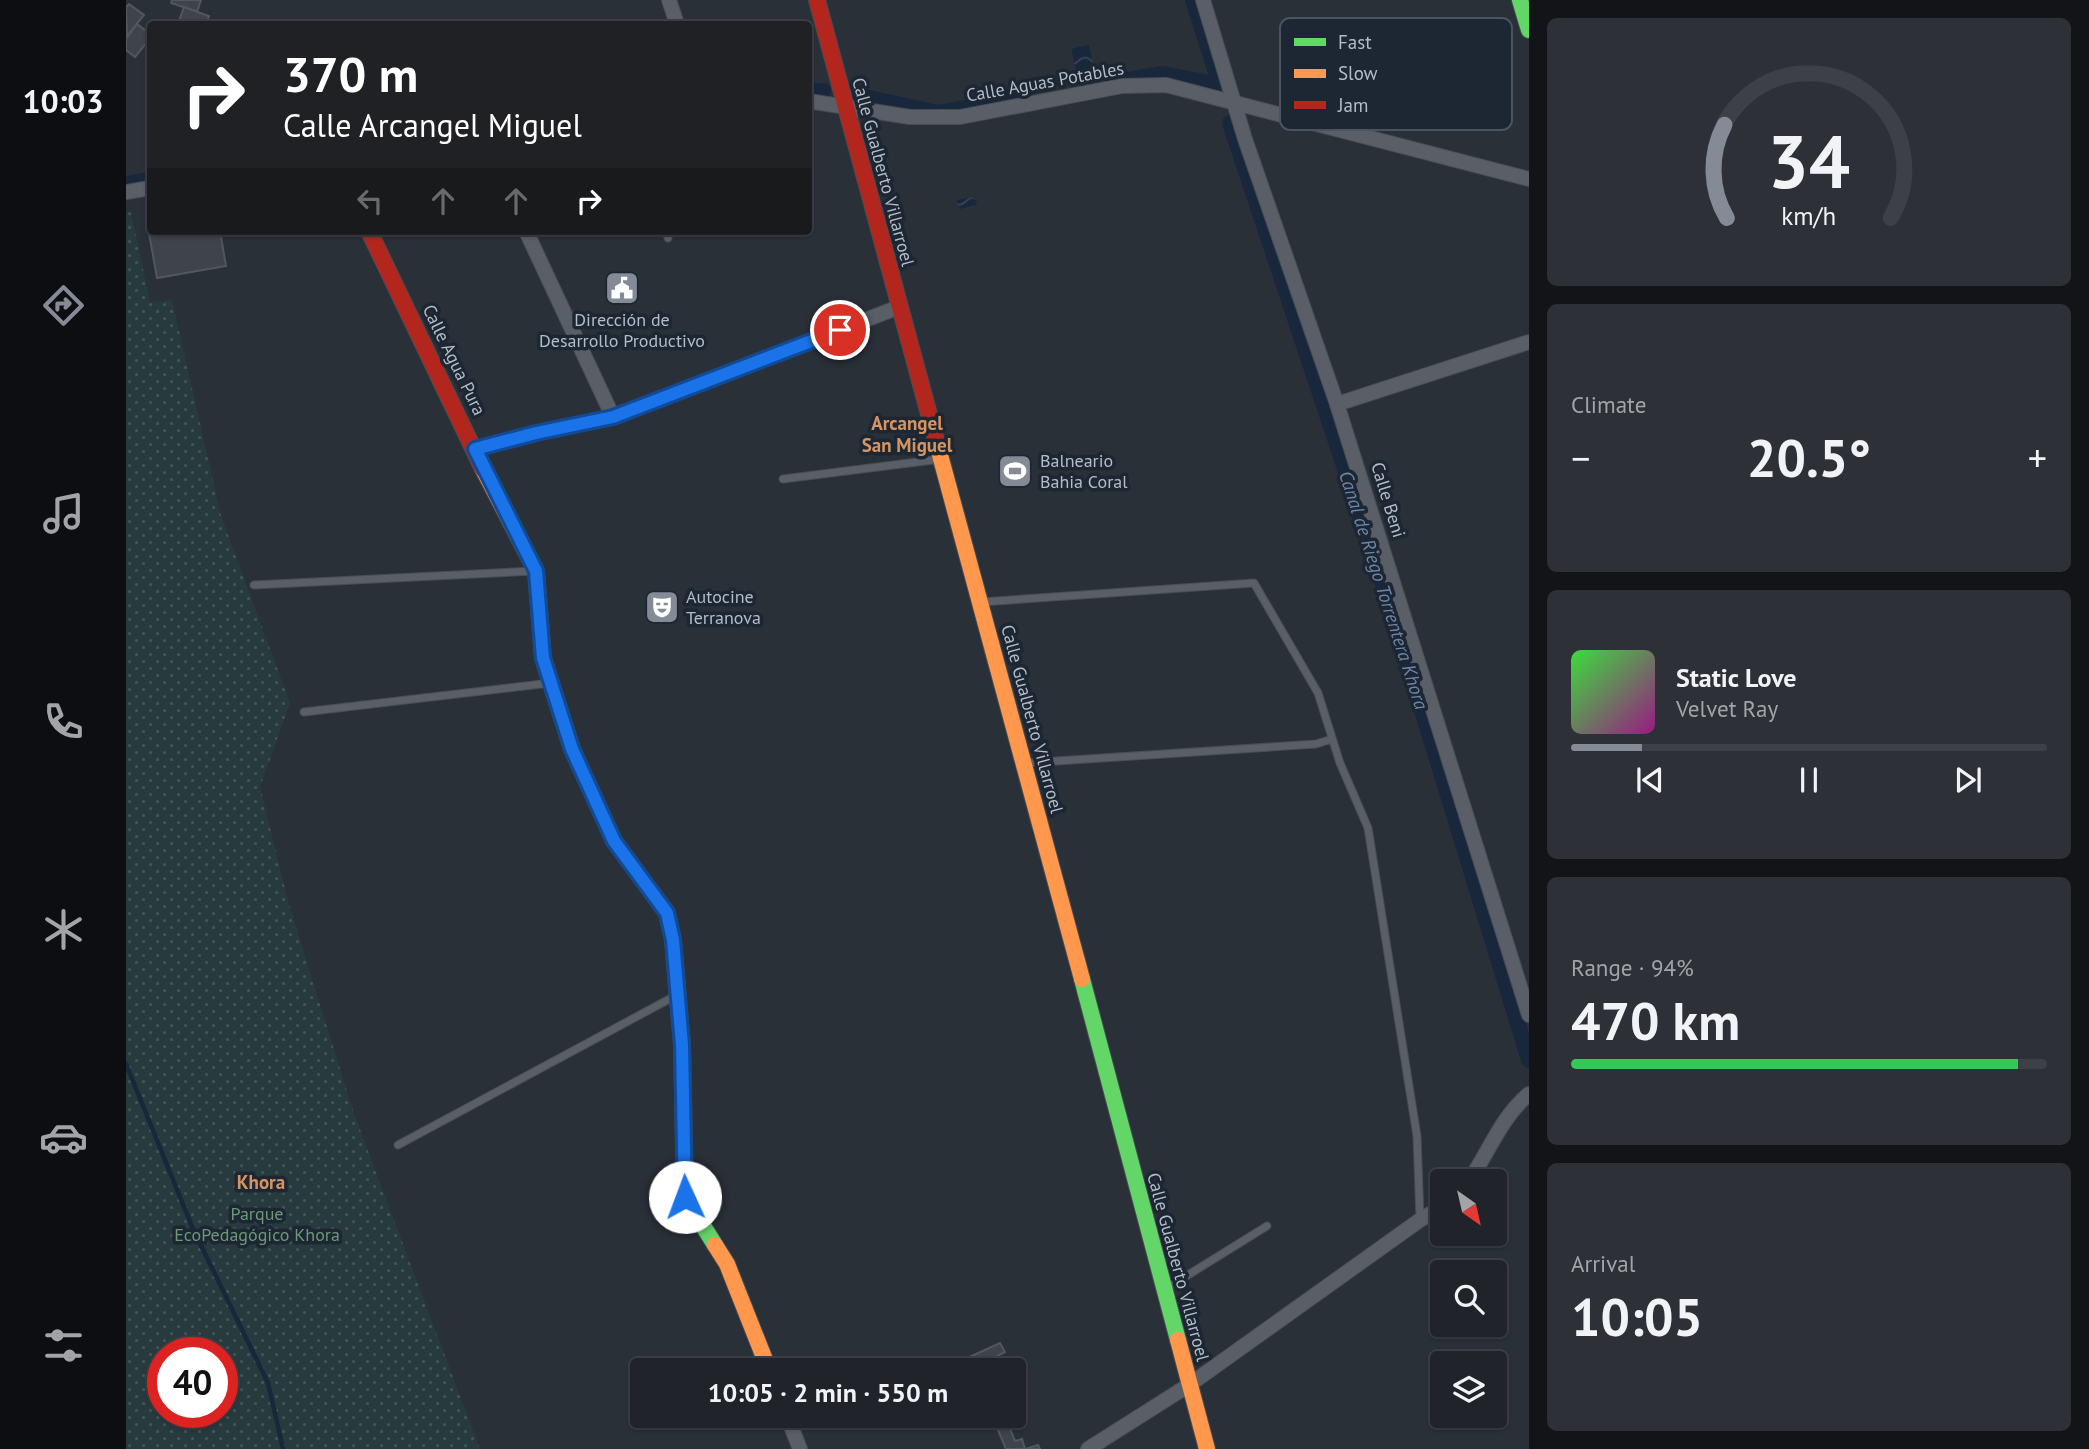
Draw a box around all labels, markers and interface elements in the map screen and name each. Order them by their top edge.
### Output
legend [1280,18,1512,130]
text: Fast [1338,30,1372,54]
text: 370 m [283,42,418,106]
icon: right [168,49,259,140]
street label: Calle Aguas Potables [964,56,1125,107]
text: Slow [1338,61,1378,85]
street label: Calle Gualberto Villarroel [847,75,920,269]
text: 10:03 [22,80,104,122]
text: Jam [1337,93,1368,117]
text: Calle Arcangel Miguel [283,104,582,146]
text: 34 [1768,114,1850,208]
icon: left [351,182,389,220]
icon: ahead [424,182,462,220]
icon: ahead [497,182,535,220]
icon: right [570,182,608,220]
text: km/h [1782,200,1836,232]
public building icon: Dirección de Desarrollo Productivo [603,269,641,307]
icon: directions [39,281,88,330]
pin [810,300,870,360]
street label: Calle Agua Pura [418,301,491,419]
place label: Dirección de Desarrollo Productivo [539,308,705,352]
icon: arrive [821,311,859,349]
text: Climate [1571,390,1646,419]
district label: Arcangel San Miguel [862,411,953,457]
text: 20.5° [1747,424,1871,491]
text: − [1571,433,1590,482]
text: + [2028,433,2047,482]
place label: Balneario Bahia Coral [1040,449,1128,493]
sports icon: Balneario Bahia Coral [996,452,1034,490]
street label: Calle Beni [1366,459,1411,540]
water label: Canal de Riego Torrentera Khora [1334,468,1434,713]
icon: music [39,489,88,538]
place label: Autocine Terranova [686,585,761,629]
theatre icon: Autocine Terranova [643,588,681,626]
street label: Calle Gualberto Villarroel [996,622,1069,816]
text: Static Love [1676,661,1797,694]
text: Velvet Ray [1676,694,1778,723]
icon: phone [39,697,88,746]
icon: previous [1631,761,1669,799]
icon: pause [1790,761,1828,799]
icon: next [1949,761,1987,799]
icon: climate [39,905,88,954]
text: Range · 94% [1571,953,1694,982]
text: 470 km [1571,987,1740,1054]
icon: car [39,1113,88,1162]
position arrow [648,1160,722,1234]
north arrow [1430,1169,1507,1246]
map controls [1430,1169,1507,1428]
district label: Khora [237,1170,285,1194]
street label: Calle Gualberto Villarroel [1142,1170,1215,1364]
park label: Parque EcoPedagógico Khora [174,1202,340,1246]
text: Arrival [1571,1249,1635,1278]
button: search [1430,1260,1507,1337]
text: 10:05 [1571,1283,1703,1350]
icon: filters [39,1321,88,1370]
speed limit sign: 40 [147,1337,238,1428]
button: layers [1430,1351,1507,1428]
text: 10:05 · 2 min · 550 m [708,1376,948,1409]

